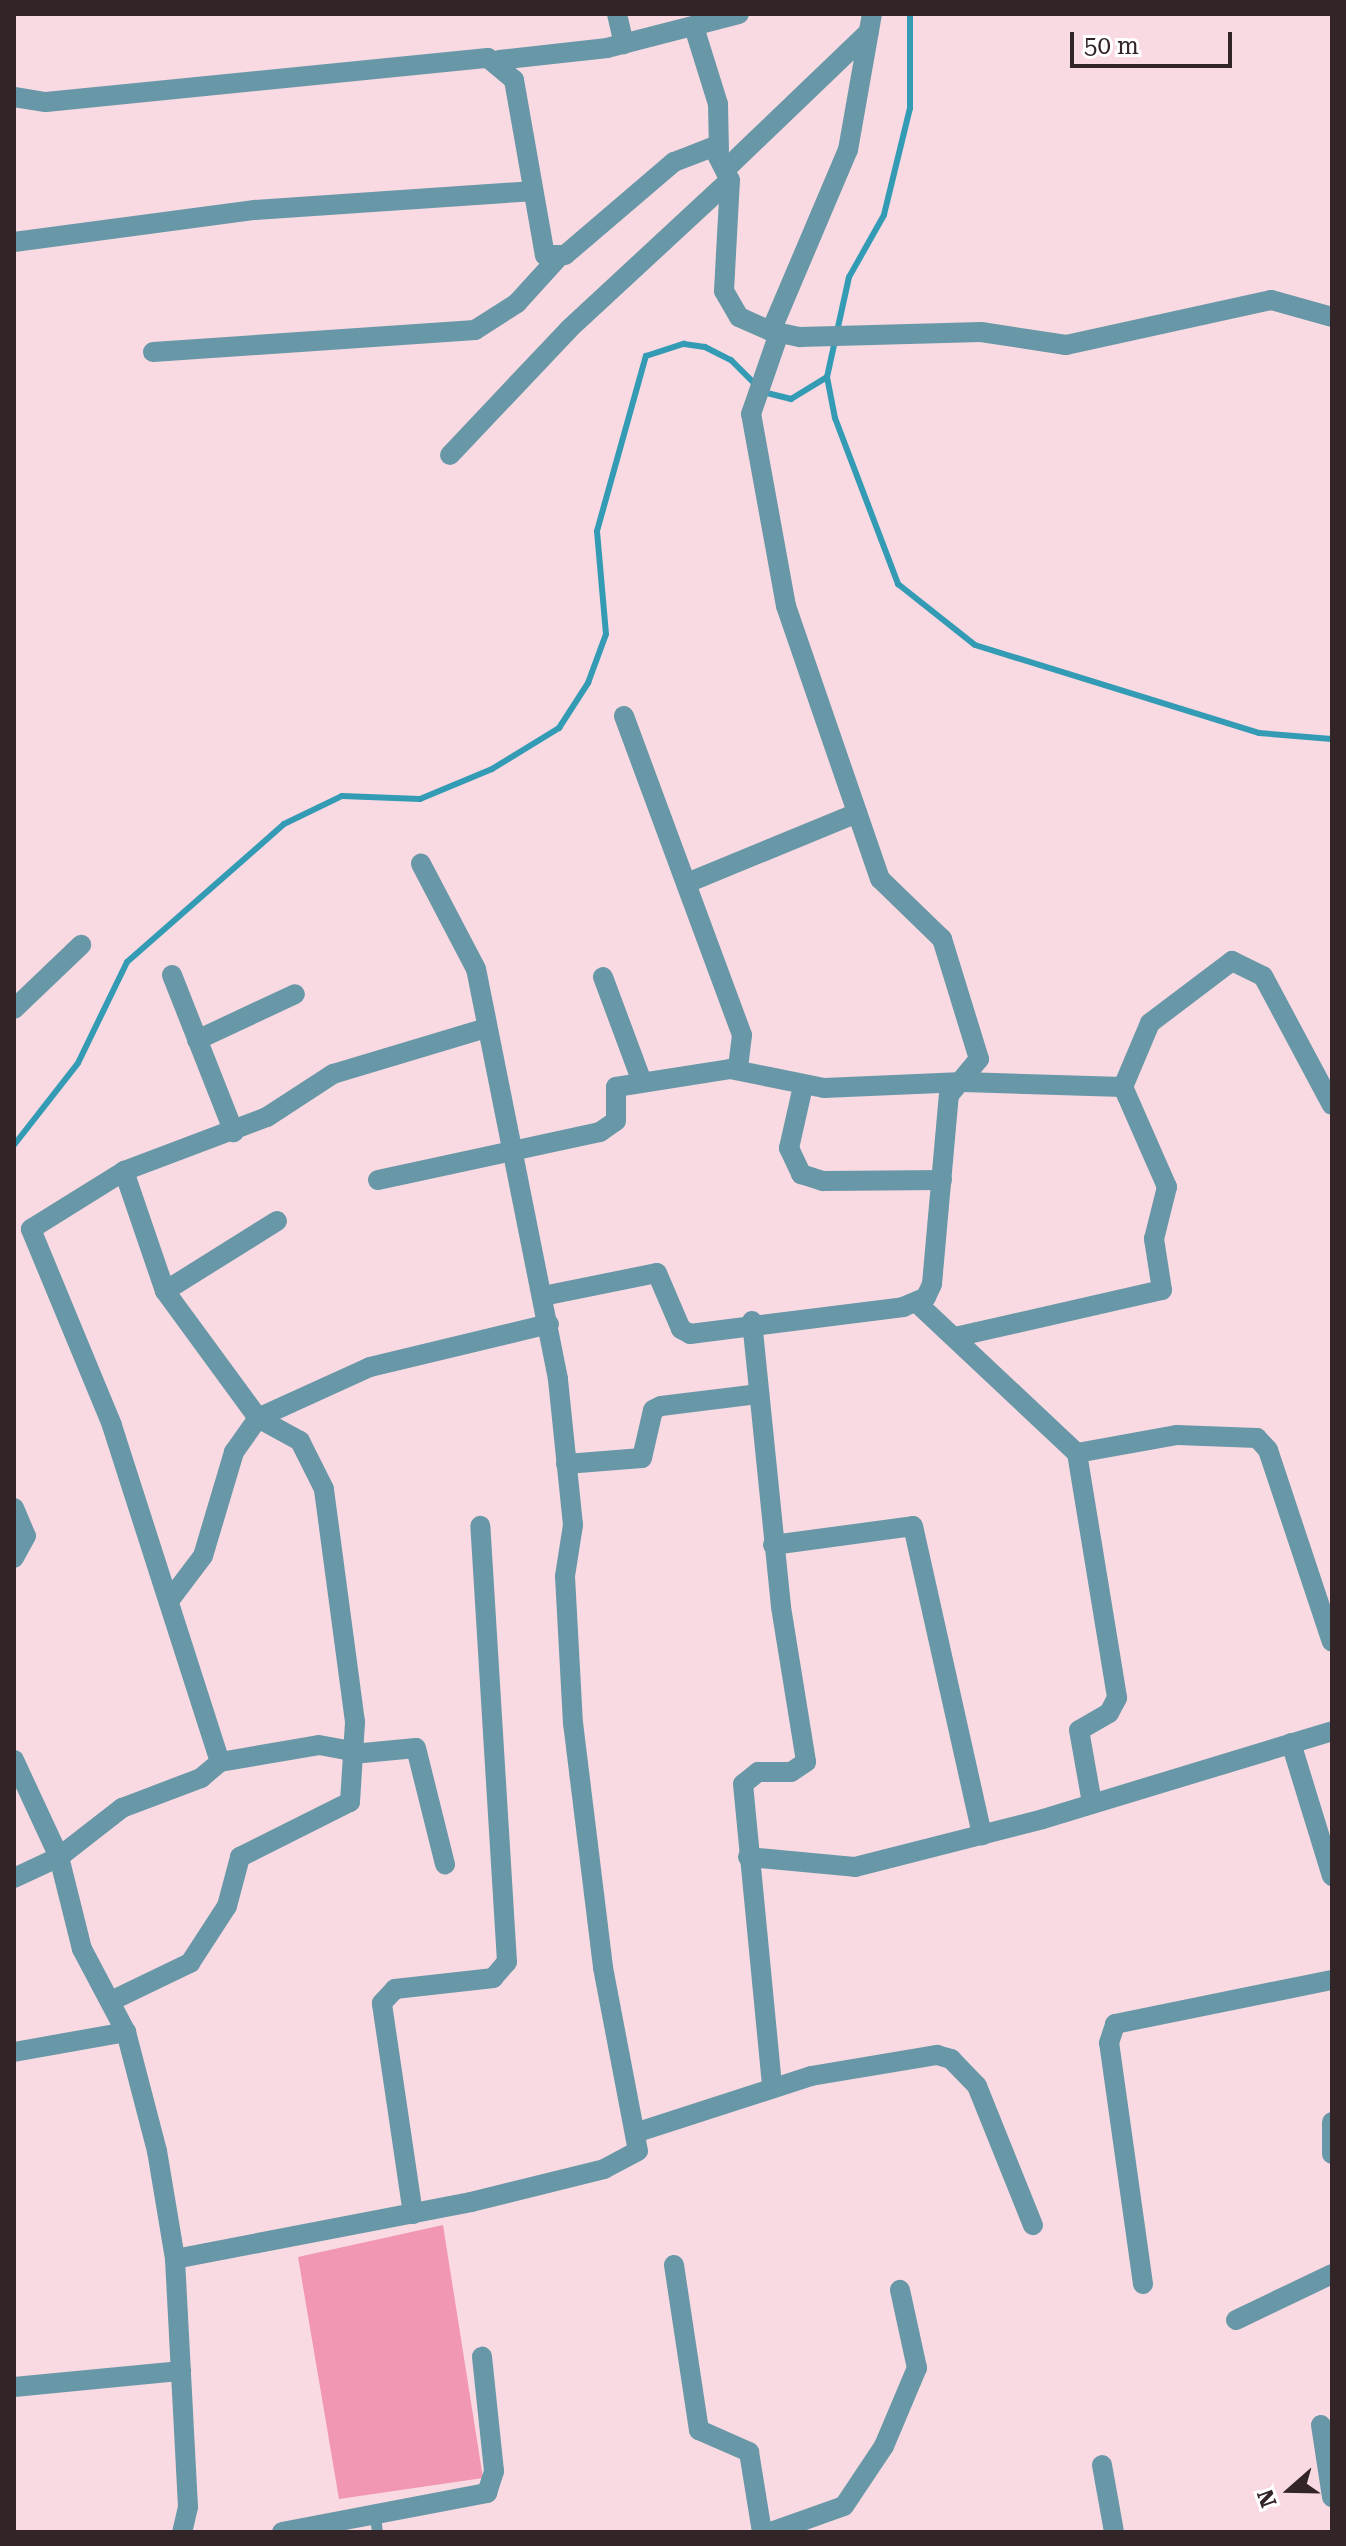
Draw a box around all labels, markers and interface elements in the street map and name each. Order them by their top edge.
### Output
scale bar [1074,16,1236,66]
text: 50 m [1084,32,1139,60]
north arrow [1250,2450,1330,2530]
text: N [1252,2486,1282,2511]

